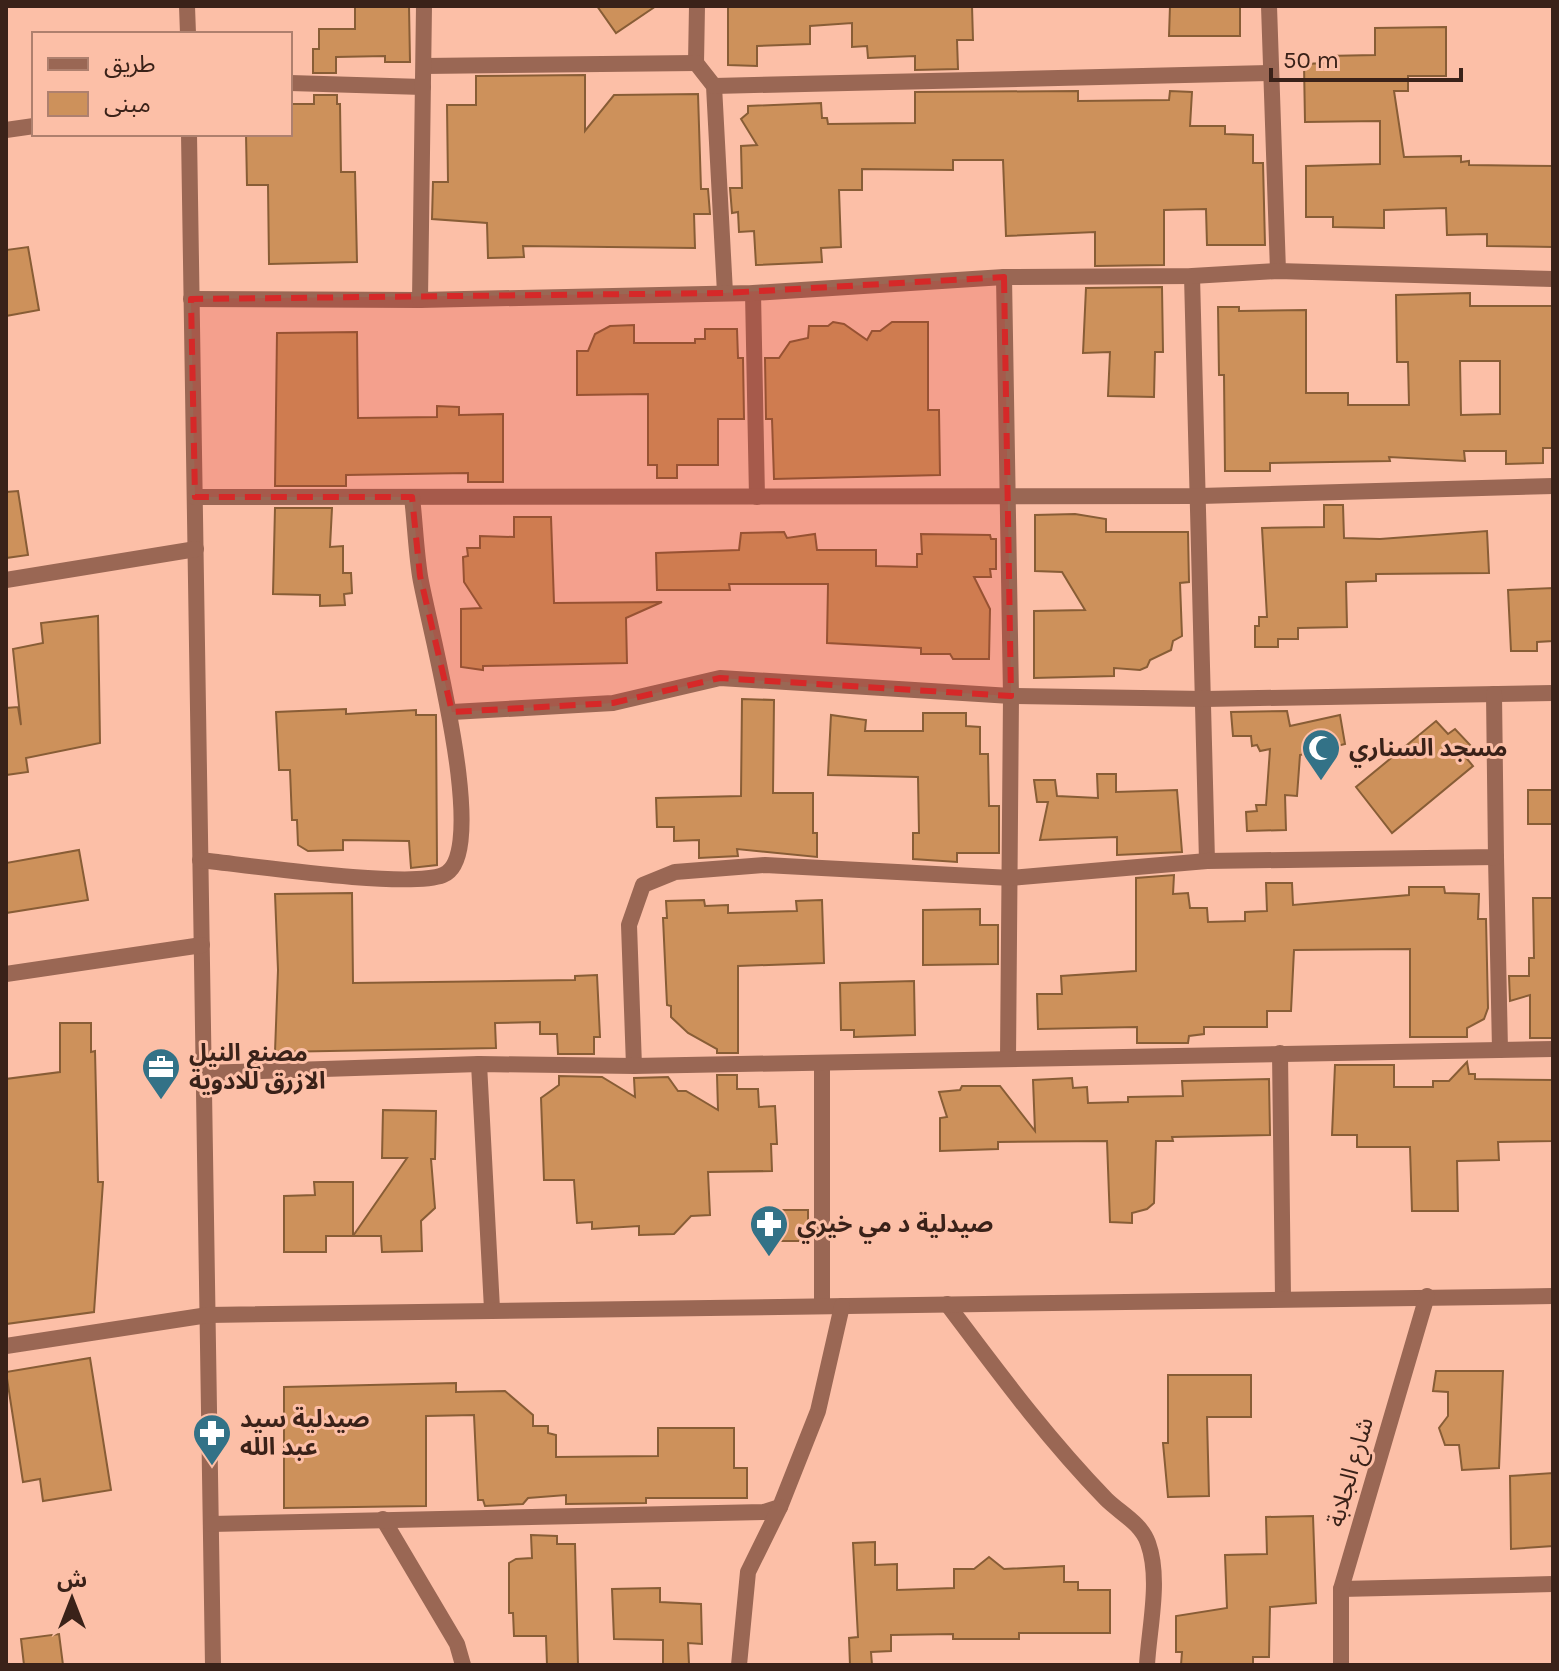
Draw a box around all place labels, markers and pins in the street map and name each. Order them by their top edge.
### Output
mosque icon: مسجد السناري [1300,727,1342,782]
place label: مسجد السناري [1349,734,1507,768]
place label: مصنع النيل الازرق للادوية [189,1039,325,1095]
office icon: مصنع النيل الازرق للادوية [140,1046,182,1101]
pharmacy icon: صيدلية د مي خيري [748,1203,790,1258]
place label: صيدلية د مي خيري [797,1210,993,1244]
place label: صيدلية سيد عبد الله [240,1405,370,1461]
pharmacy icon: صيدلية سيد عبد الله [191,1412,233,1467]

